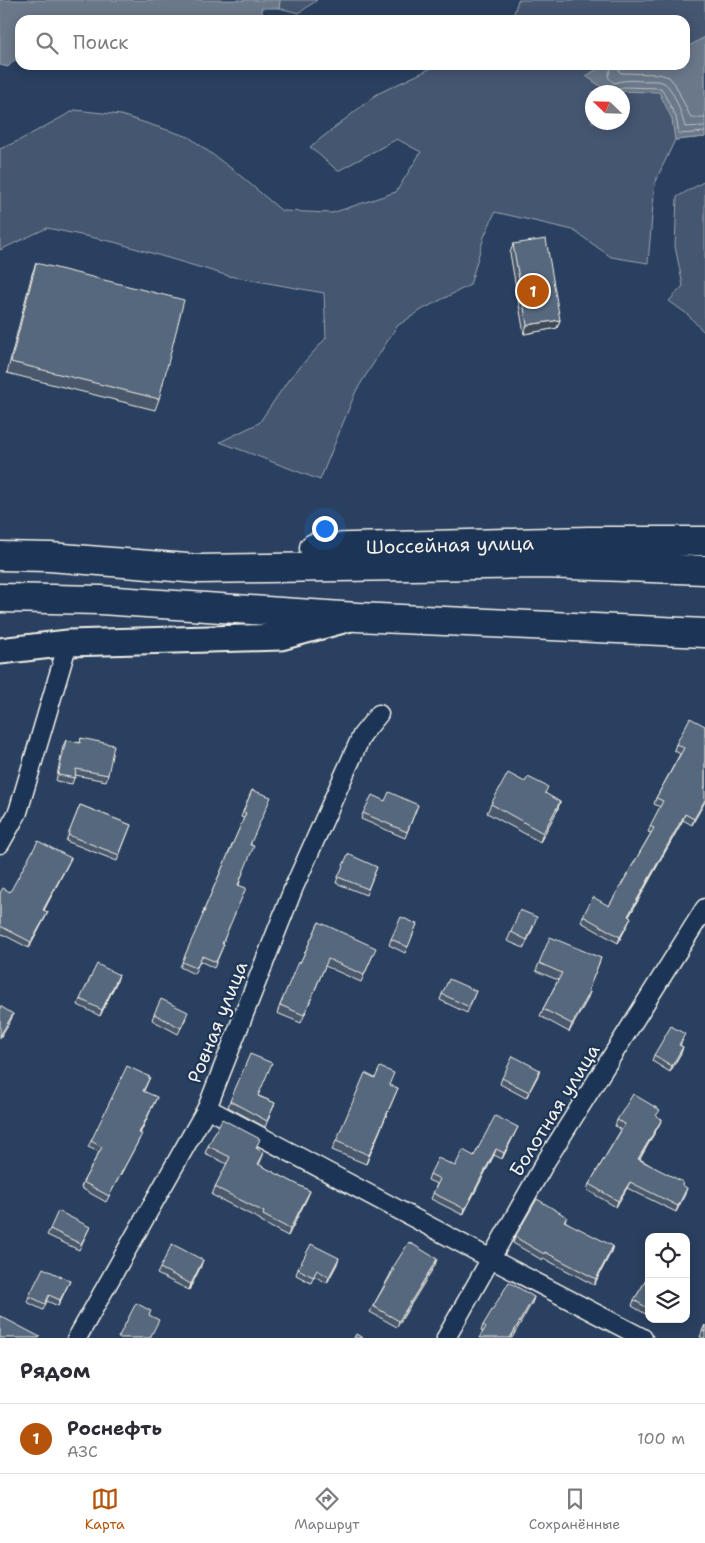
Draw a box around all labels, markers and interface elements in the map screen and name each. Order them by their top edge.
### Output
search box [15,15,690,70]
icon: search [33,29,61,57]
text: Поиск [73,30,128,55]
north arrow [585,85,630,130]
pin: 1 [517,272,549,310]
your location [312,516,338,542]
street label: Шоссейная улица [366,530,534,560]
street label: Ровная улица [182,957,253,1087]
street label: Болотная улица [504,1039,605,1181]
map controls [645,1233,690,1323]
button: locate [645,1233,690,1278]
button: layers [645,1278,690,1323]
text: Рядом [20,1357,90,1385]
text: Роснефть [67,1416,162,1441]
text: 1 [32,1428,40,1449]
text: 100 m [637,1428,685,1449]
text: АЗС [67,1441,98,1462]
tab: Карта [85,1485,125,1533]
tab: Маршрут [294,1485,359,1533]
tab: Сохранённые [529,1485,620,1533]

